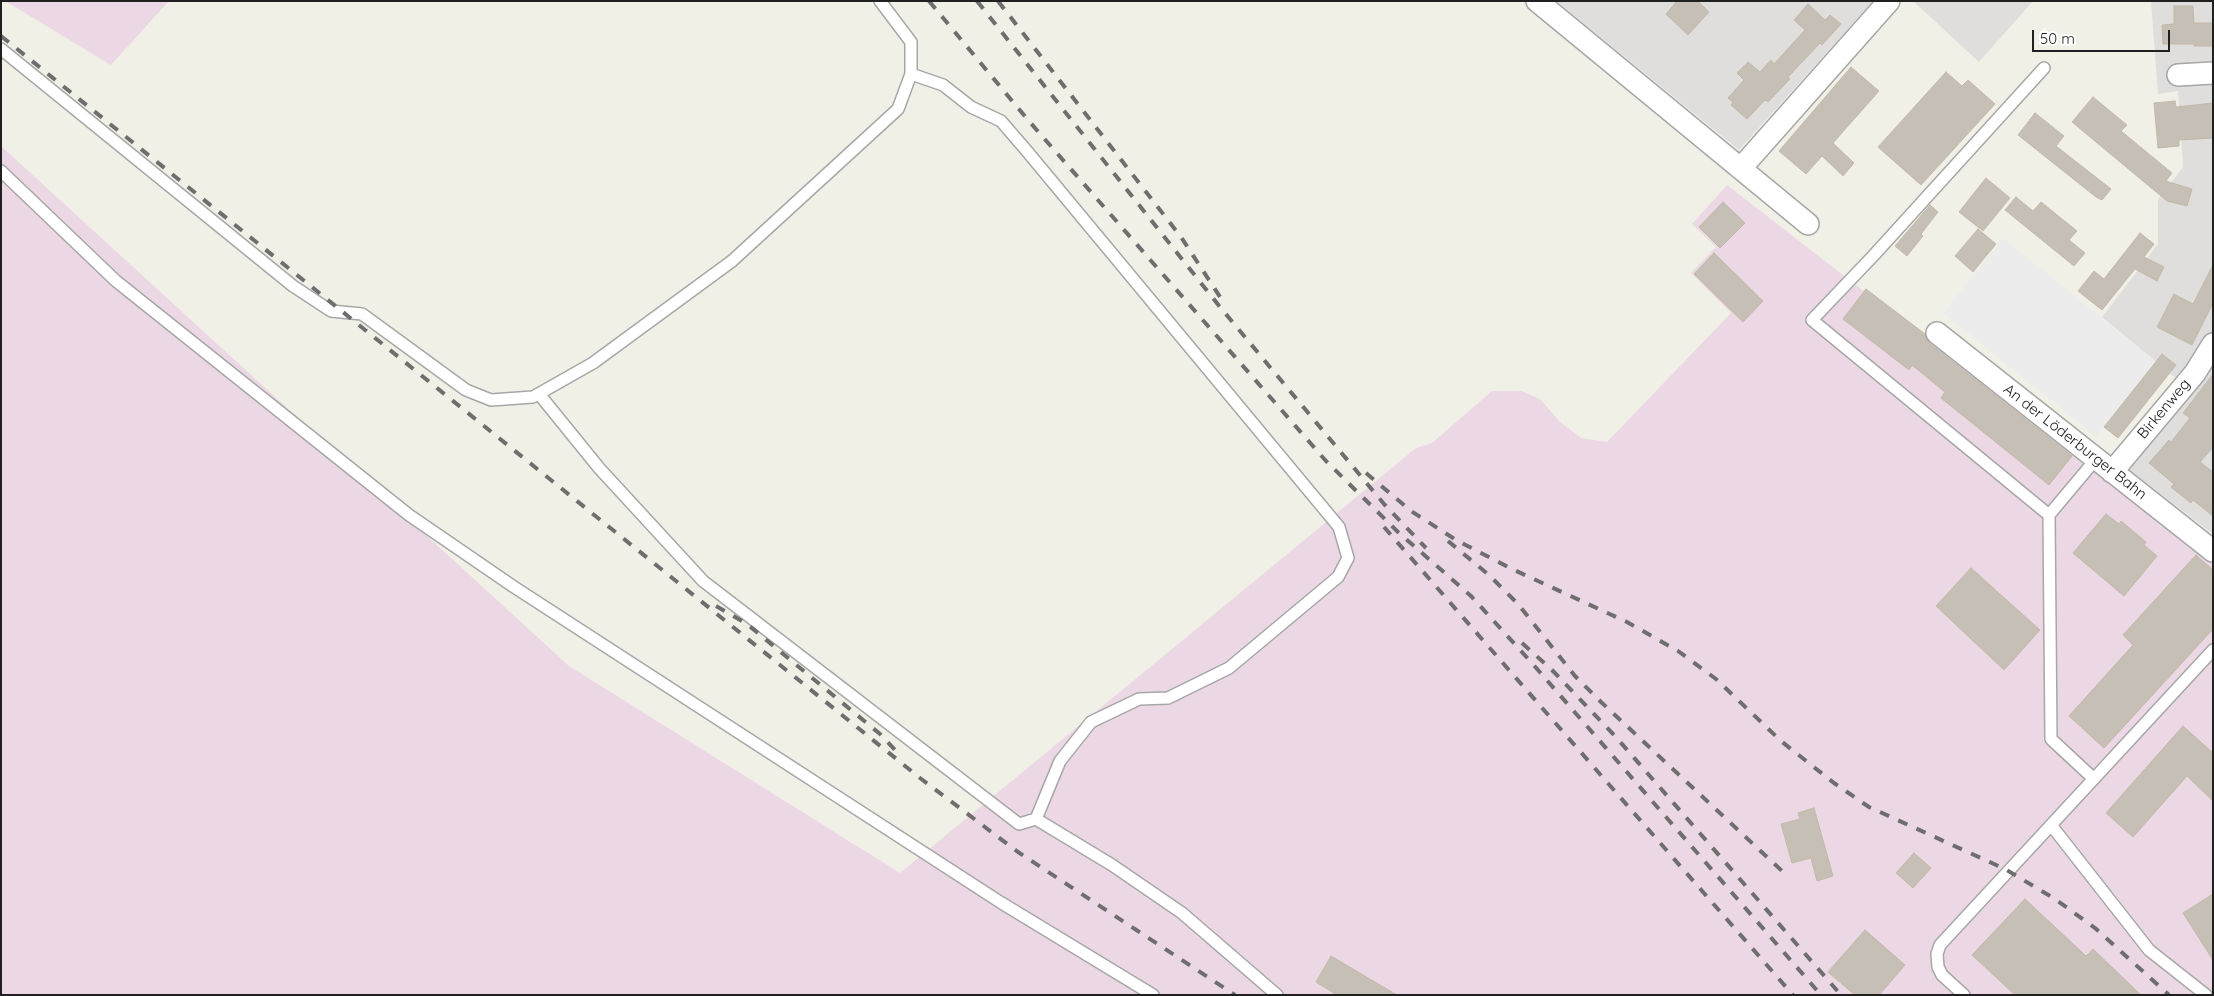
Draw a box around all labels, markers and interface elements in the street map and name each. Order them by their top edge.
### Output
scale bar [2034,20,2172,52]
text: 50 m [2040,29,2075,48]
street label: Birkenweg [2134,375,2194,443]
street label: An der Löderburger Bahn [2000,380,2150,504]

